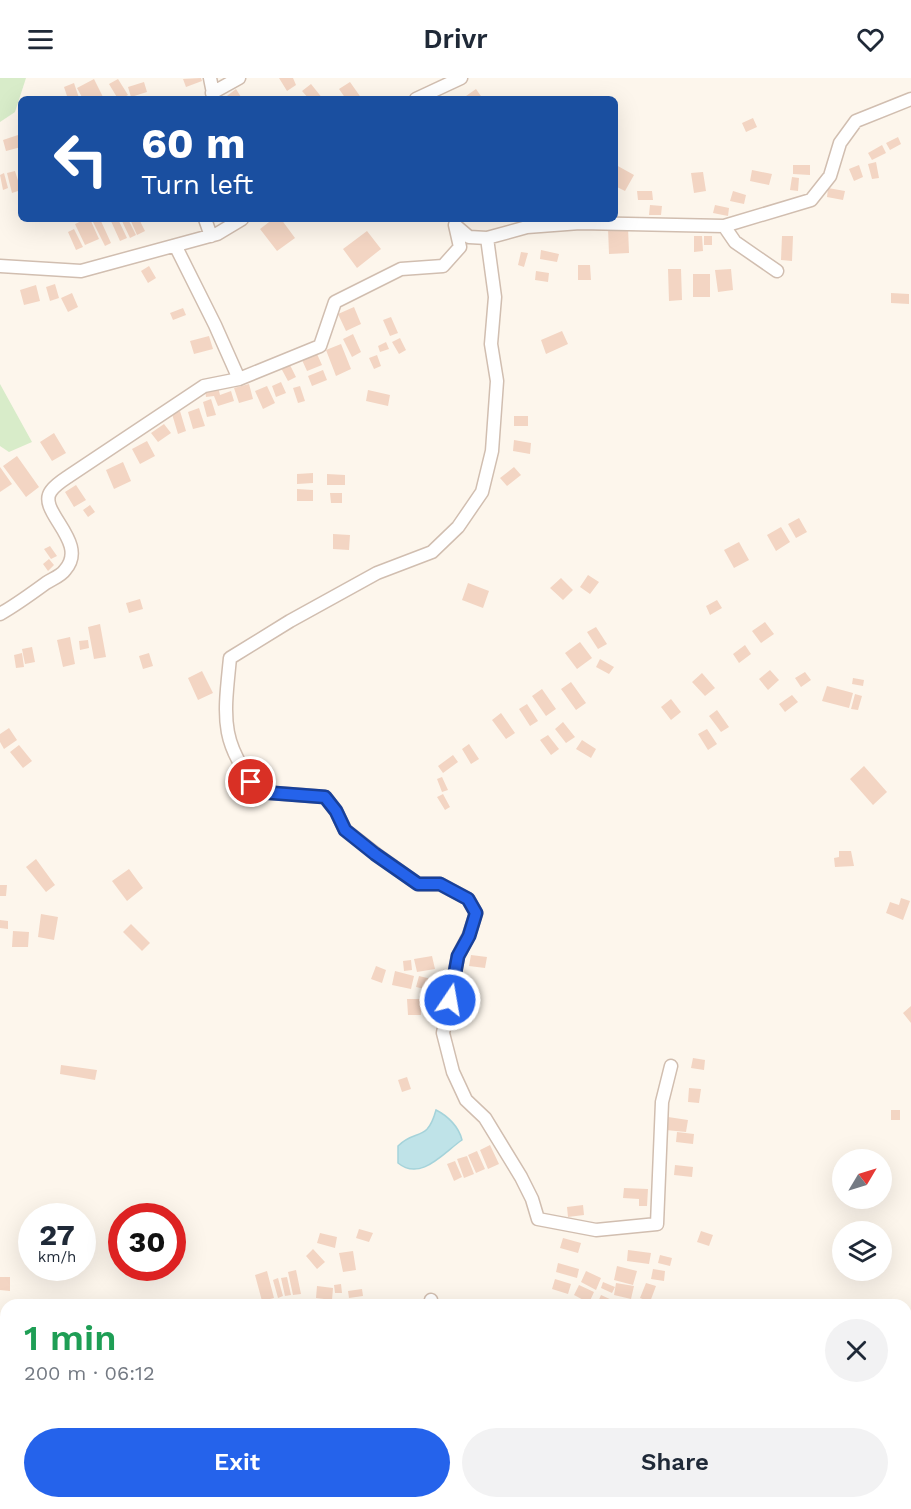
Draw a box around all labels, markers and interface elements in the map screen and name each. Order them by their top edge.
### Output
icon: menu [24,23,57,56]
text: Drivr [423,23,488,55]
icon: heart [854,23,887,56]
text: 60 m [141,119,245,168]
icon: left [42,120,120,198]
text: Turn left [141,169,253,201]
pin [225,756,276,807]
icon: arrive [234,765,267,798]
position arrow [418,968,482,1032]
north arrow [832,1149,892,1209]
map controls [832,1149,892,1281]
speed limit sign: 30 [108,1203,186,1281]
text: 27 [39,1217,75,1252]
button: layers [832,1221,892,1281]
text: km/h [38,1248,76,1266]
text: 1 min [24,1317,116,1359]
button: close [825,1319,888,1382]
text: 200 m · 06:12 [24,1361,155,1385]
button: Exit [24,1428,450,1497]
button: Share [462,1428,888,1497]

